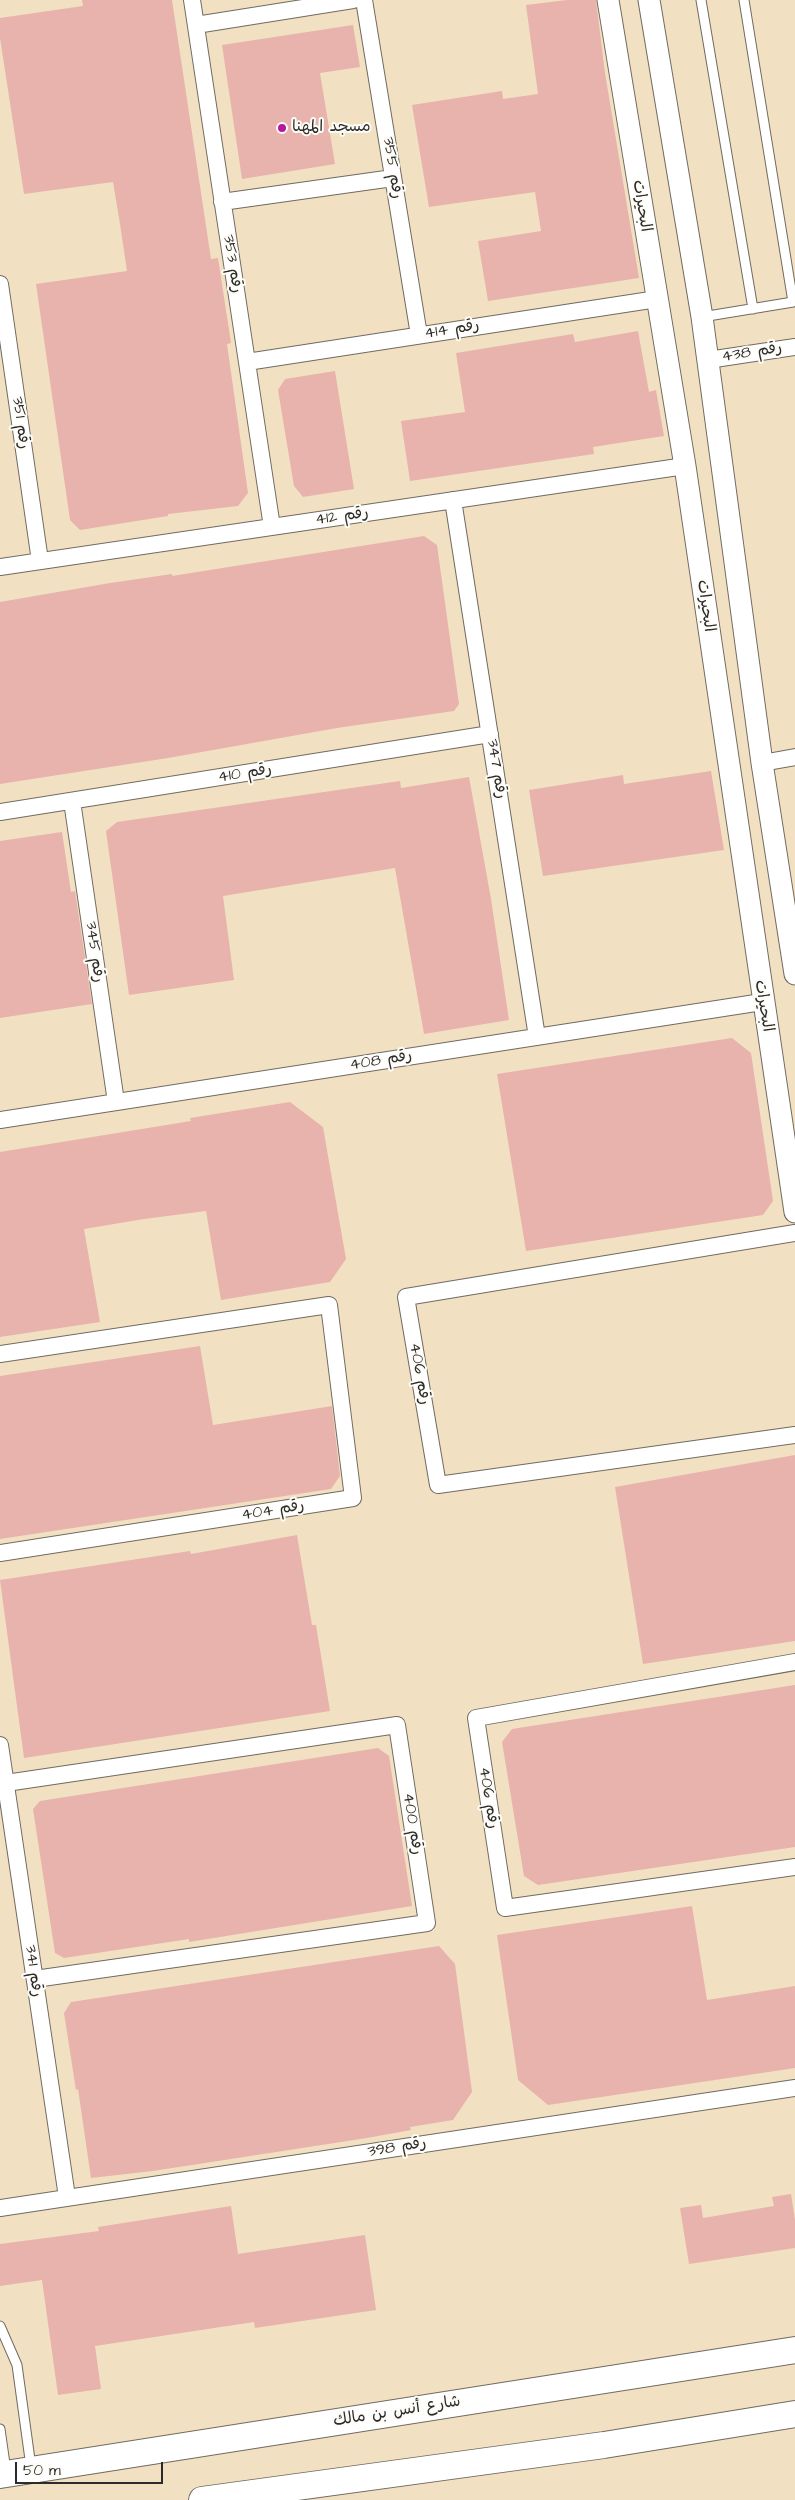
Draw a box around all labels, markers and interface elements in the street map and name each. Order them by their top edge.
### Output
place label: مسجد المهنا [292,118,371,138]
marker: مسجد المهنا [276,122,288,134]
street label: رقم 355 [378,136,406,200]
street label: البحيرات [627,179,655,233]
street label: رقم 353 [218,233,246,295]
street label: رقم 414 [423,316,481,344]
street label: رقم 438 [720,339,784,367]
street label: رقم 351 [7,395,33,451]
street label: رقم 412 [314,504,370,530]
street label: البحيرات [692,579,718,633]
street label: رقم 347 [482,738,510,800]
street label: رقم 410 [217,760,273,788]
street label: رقم 345 [80,920,108,984]
street label: البحيرات [749,979,777,1033]
street label: رقم 408 [349,1047,413,1075]
street label: رقم 406 [404,1342,434,1406]
street label: رقم 404 [240,1497,306,1525]
street label: رقم 406 [474,1766,502,1830]
street label: رقم 400 [398,1792,426,1856]
street label: رقم 341 [20,1944,46,1998]
street label: رقم 398 [366,2134,428,2162]
street label: شارع أنس بن مالك [332,2392,462,2432]
scale bar [18,2452,165,2484]
text: 50 m [23,2460,61,2481]

